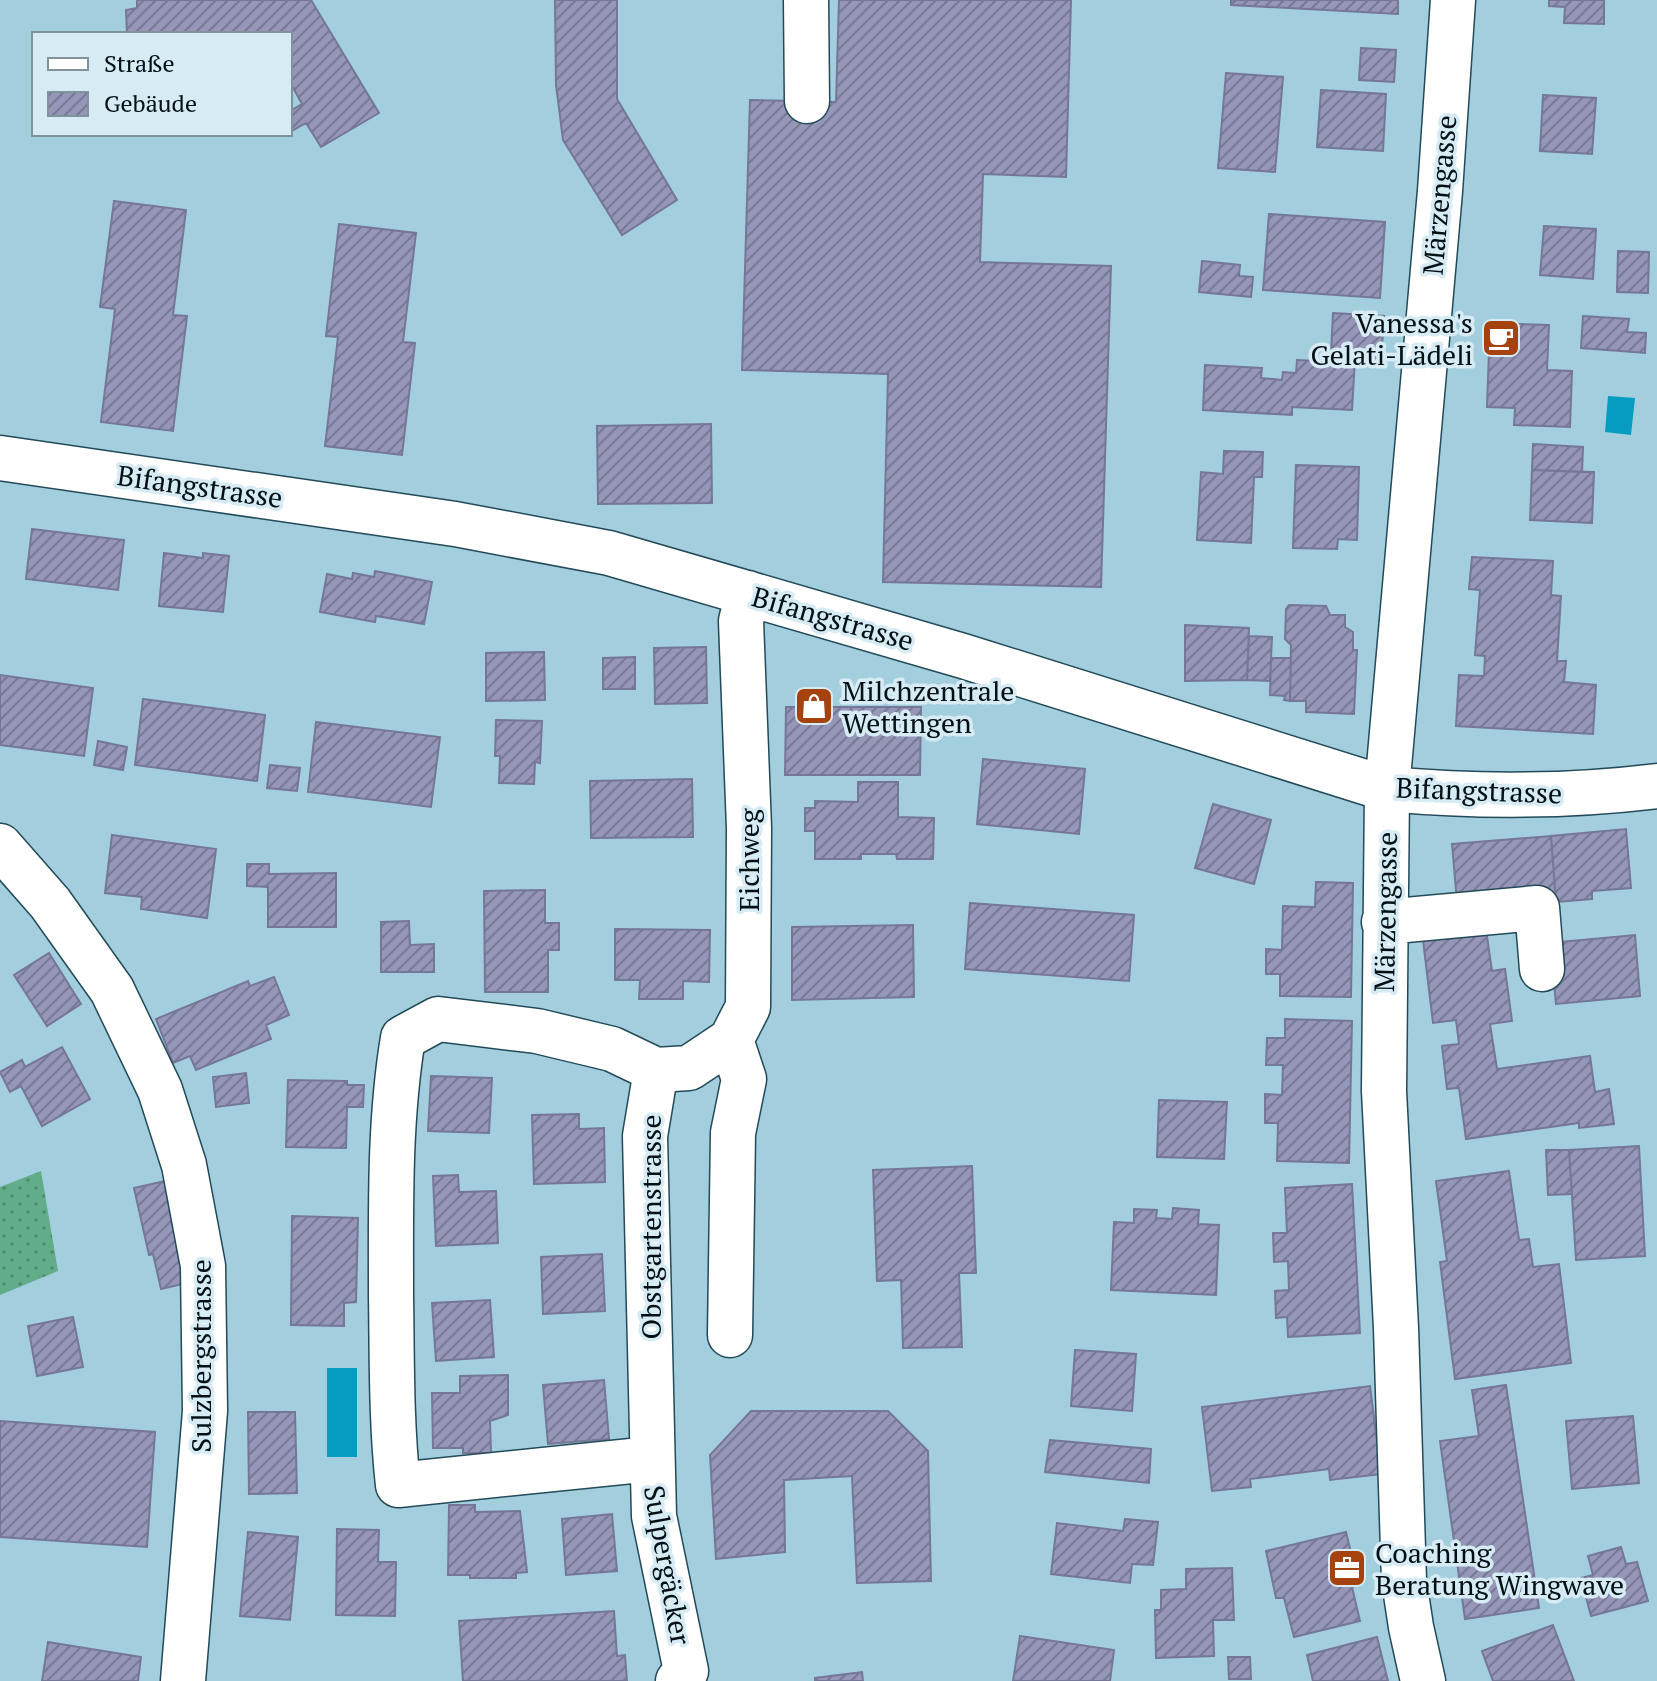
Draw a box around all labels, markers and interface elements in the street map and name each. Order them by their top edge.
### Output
legend [32,32,292,136]
text: Straße [104,47,175,79]
text: Gebäude [104,87,197,119]
street label: Märzengasse [1414,113,1464,277]
place label: Vanessa's Gelati-Lädeli [1310,304,1473,373]
cafe icon: Vanessa's Gelati-Lädeli [1480,317,1522,359]
street label: Bifangstrasse [115,456,285,516]
street label: Bifangstrasse [748,577,918,659]
place label: Milchzentrale Wettingen [842,672,1014,741]
shop icon: Milchzentrale Wettingen [793,685,835,727]
street label: Bifangstrasse [1395,769,1563,811]
street label: Eichweg [730,807,767,912]
street label: Märzengasse [1365,831,1405,993]
street label: Obstgartenstrasse [632,1115,669,1339]
street label: Sulzbergstrasse [182,1259,219,1453]
street label: Sulpergäcker [636,1482,700,1648]
place label: Coaching Beratung Wingwave [1375,1534,1624,1603]
office icon: Coaching Beratung Wingwave [1326,1547,1368,1589]

